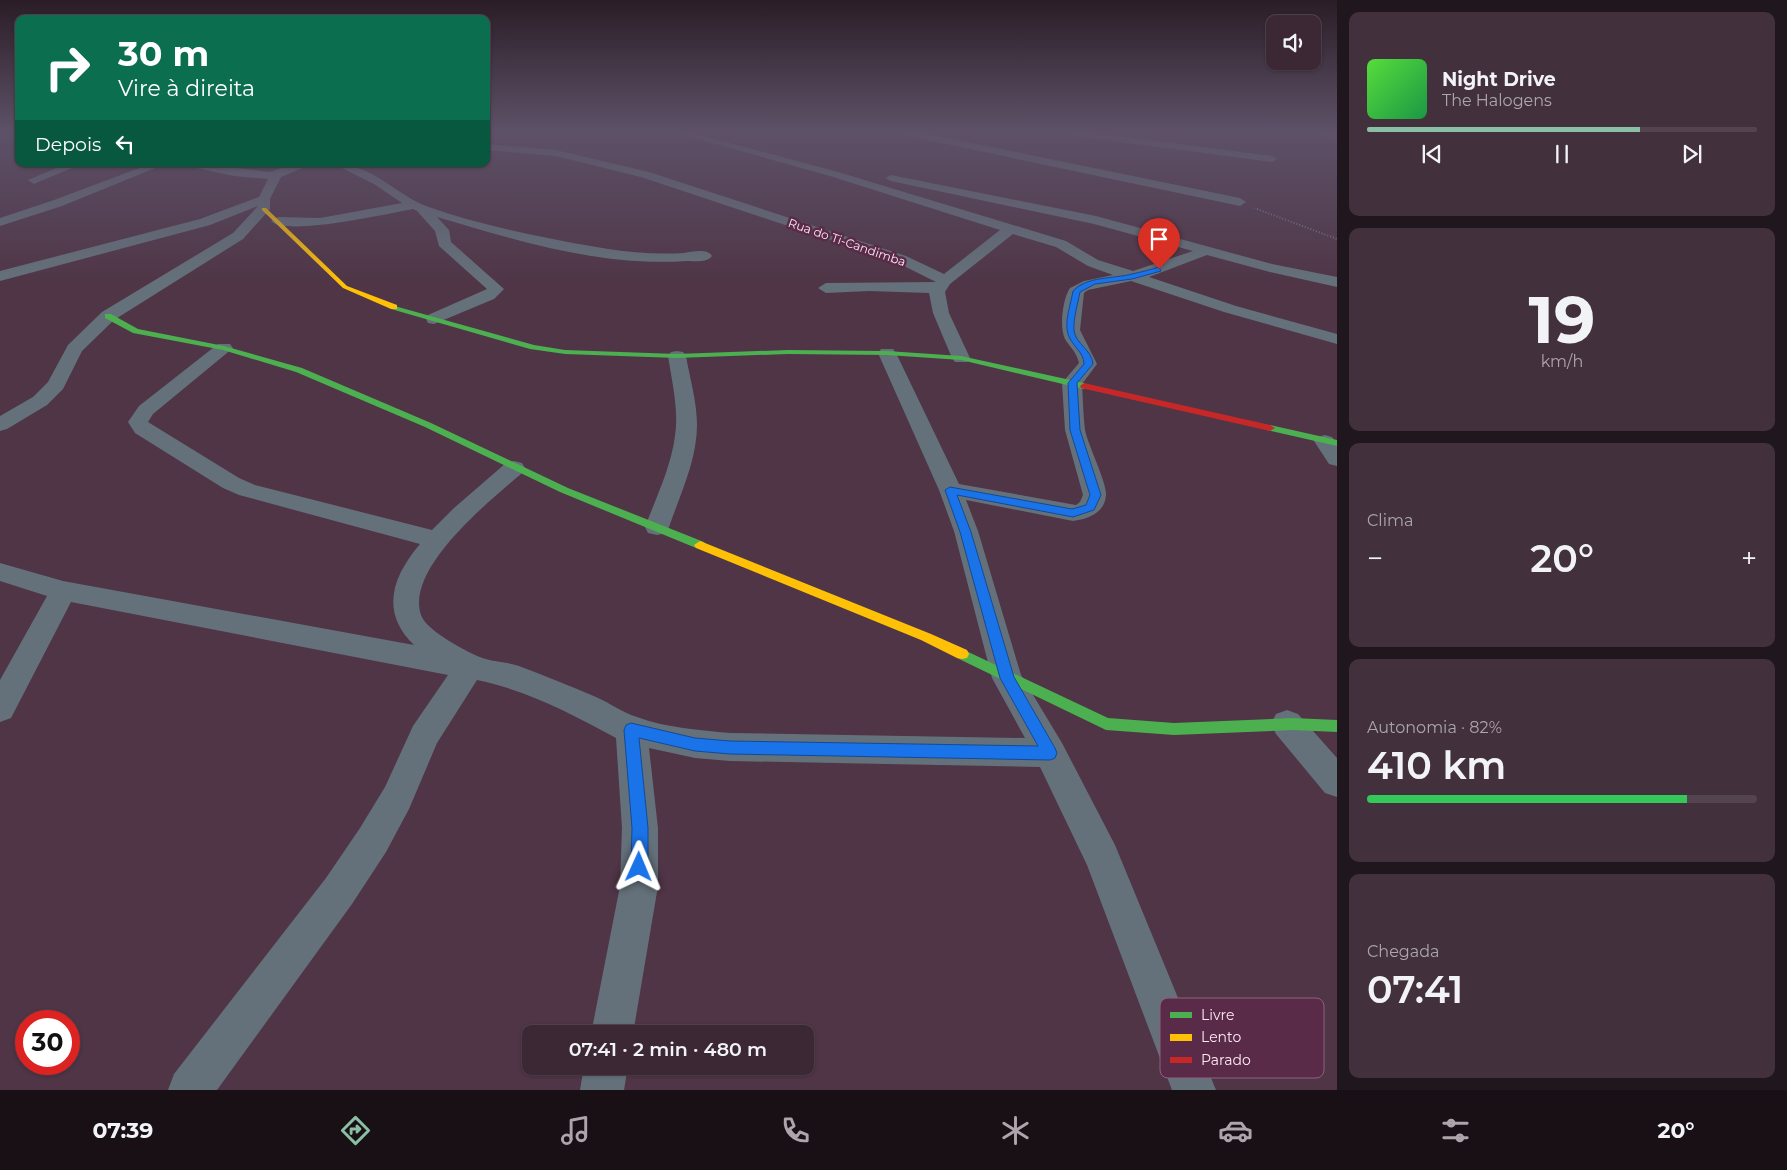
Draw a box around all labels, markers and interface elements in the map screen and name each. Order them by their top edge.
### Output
map controls [1266,15,1321,70]
button: sound [1266,15,1321,70]
text: 30 m [118,32,209,75]
icon: right [35,35,100,100]
text: Night Drive [1442,68,1556,91]
text: Vire à direita [118,75,255,102]
text: The Halogens [1442,91,1552,110]
icon: left [111,130,139,158]
text: Depois [35,133,101,156]
icon: previous [1418,140,1446,168]
icon: pause [1548,140,1576,168]
icon: next [1678,140,1706,168]
street label: Rua do Ti-Candimba [786,215,908,269]
pin [1138,218,1180,269]
icon: arrive [1145,225,1173,253]
text: 19 [1529,280,1595,359]
text: km/h [1541,352,1583,371]
text: Clima [1367,511,1413,530]
text: 20° [1530,535,1594,582]
text: − [1367,541,1383,575]
text: + [1741,541,1757,575]
text: Autonomia · 82% [1367,718,1502,737]
text: 410 km [1367,742,1506,789]
position arrow [612,840,664,892]
text: Chegada [1367,942,1440,961]
text: 07:41 [1367,966,1463,1013]
legend [1160,998,1324,1078]
text: Livre [1201,1006,1235,1024]
speed limit sign: 30 [15,1010,80,1075]
text: Lento [1201,1028,1241,1046]
text: 07:41 · 2 min · 480 m [569,1038,767,1061]
text: Parado [1201,1051,1251,1069]
icon: directions [338,1113,373,1148]
icon: music [558,1113,593,1148]
icon: phone [778,1113,813,1148]
icon: climate [998,1113,1033,1148]
icon: car [1218,1113,1253,1148]
icon: filters [1438,1113,1473,1148]
text: 07:39 [92,1117,153,1144]
text: 20° [1657,1117,1695,1144]

